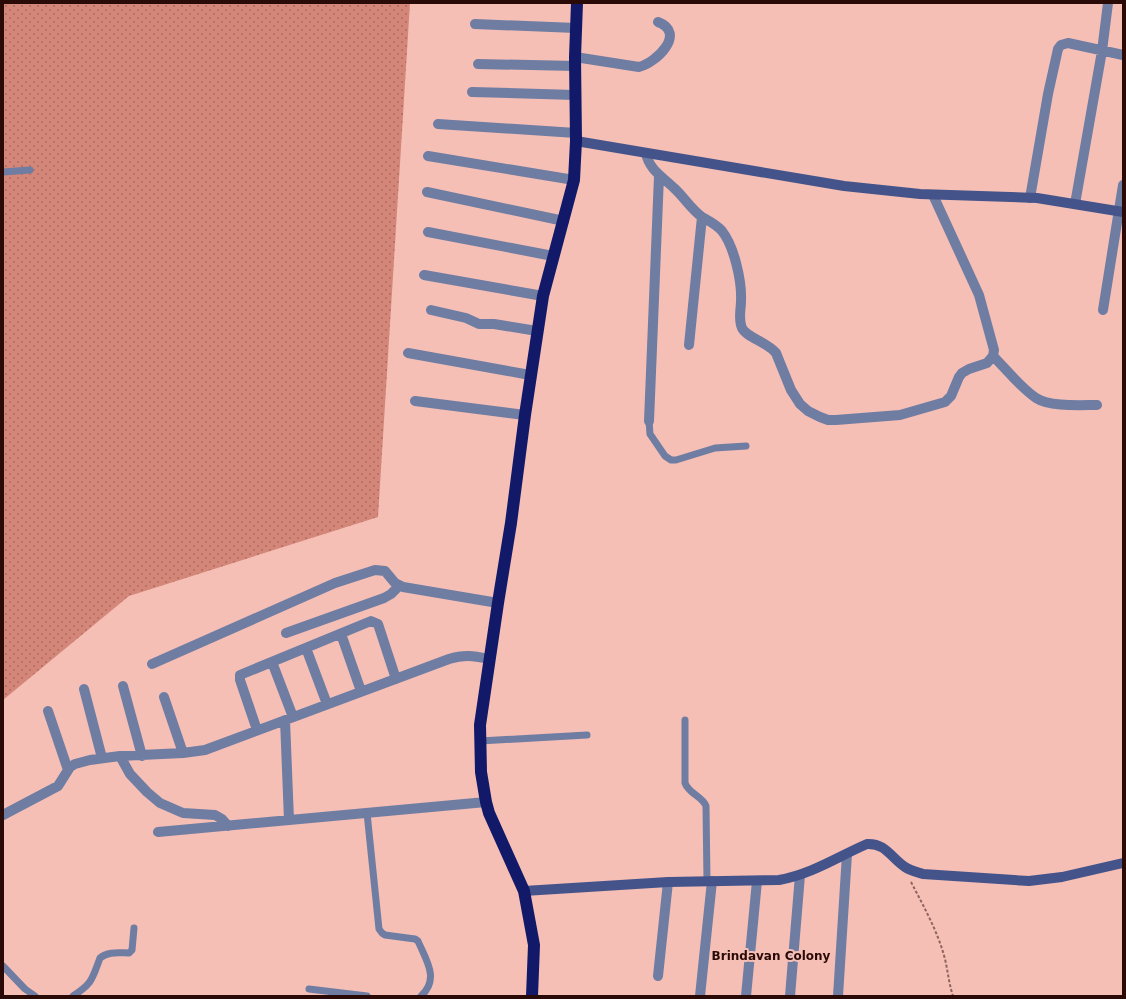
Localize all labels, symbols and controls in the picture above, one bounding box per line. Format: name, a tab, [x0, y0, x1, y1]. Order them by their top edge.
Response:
district label: Brindavan Colony	[712, 949, 831, 963]

